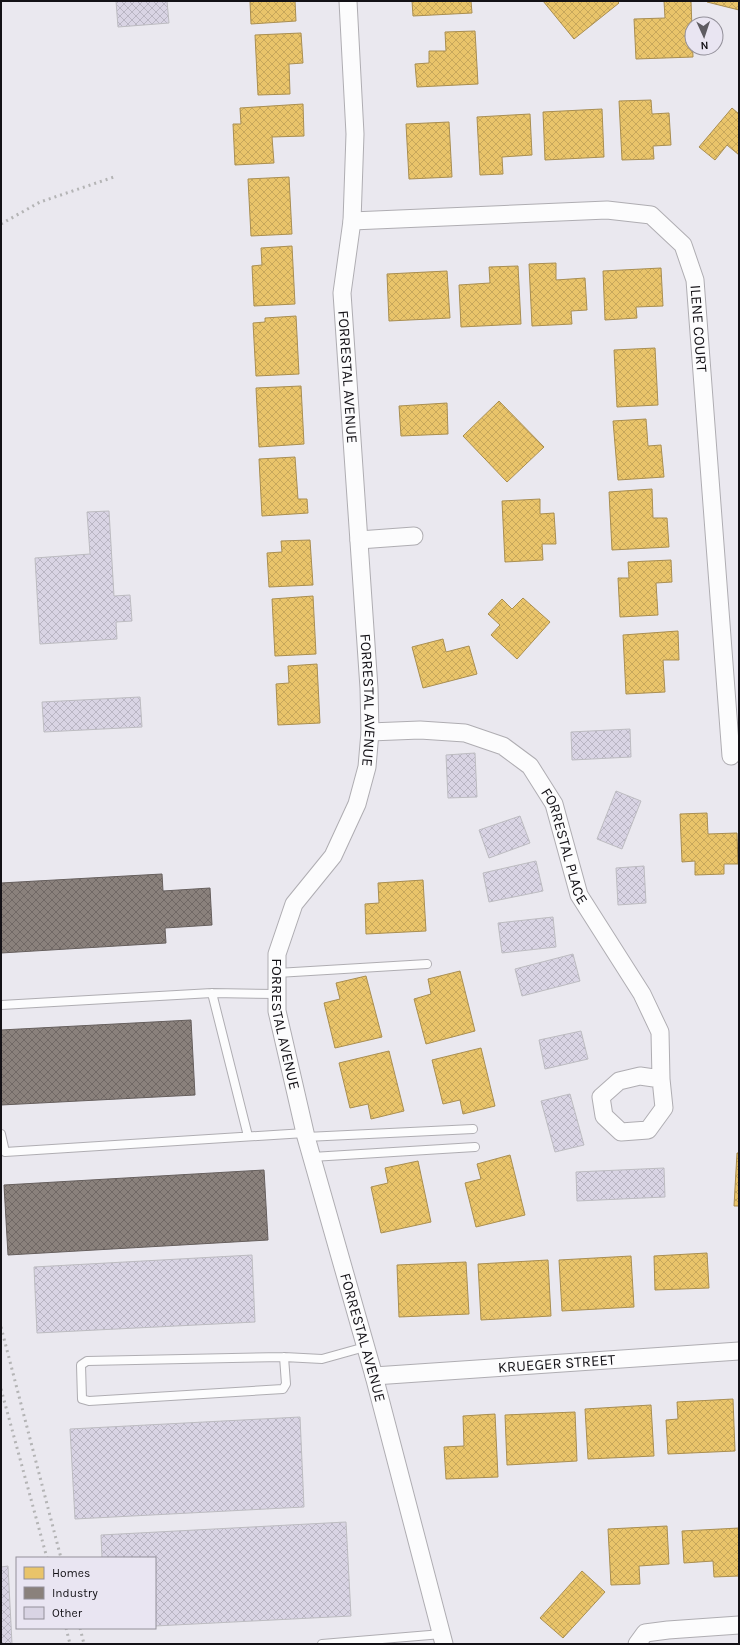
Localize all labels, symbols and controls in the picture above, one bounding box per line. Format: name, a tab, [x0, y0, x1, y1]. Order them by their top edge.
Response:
north arrow	[684, 16, 724, 56]
text: N	[700, 39, 709, 52]
street label: ILENE COURT	[686, 284, 711, 373]
street label: FORRESTAL AVENUE	[334, 310, 361, 444]
street label: FORRESTAL AVENUE	[356, 633, 379, 767]
street label: FORRESTAL PLACE	[537, 784, 592, 908]
street label: FORRESTAL AVENUE	[268, 958, 304, 1091]
street label: FORRESTAL AVENUE	[336, 1271, 389, 1404]
street label: KRUEGER STREET	[497, 1350, 616, 1376]
legend	[16, 1557, 156, 1629]
text: Homes	[52, 1566, 90, 1580]
text: Industry	[52, 1586, 98, 1600]
text: Other	[52, 1606, 83, 1620]

